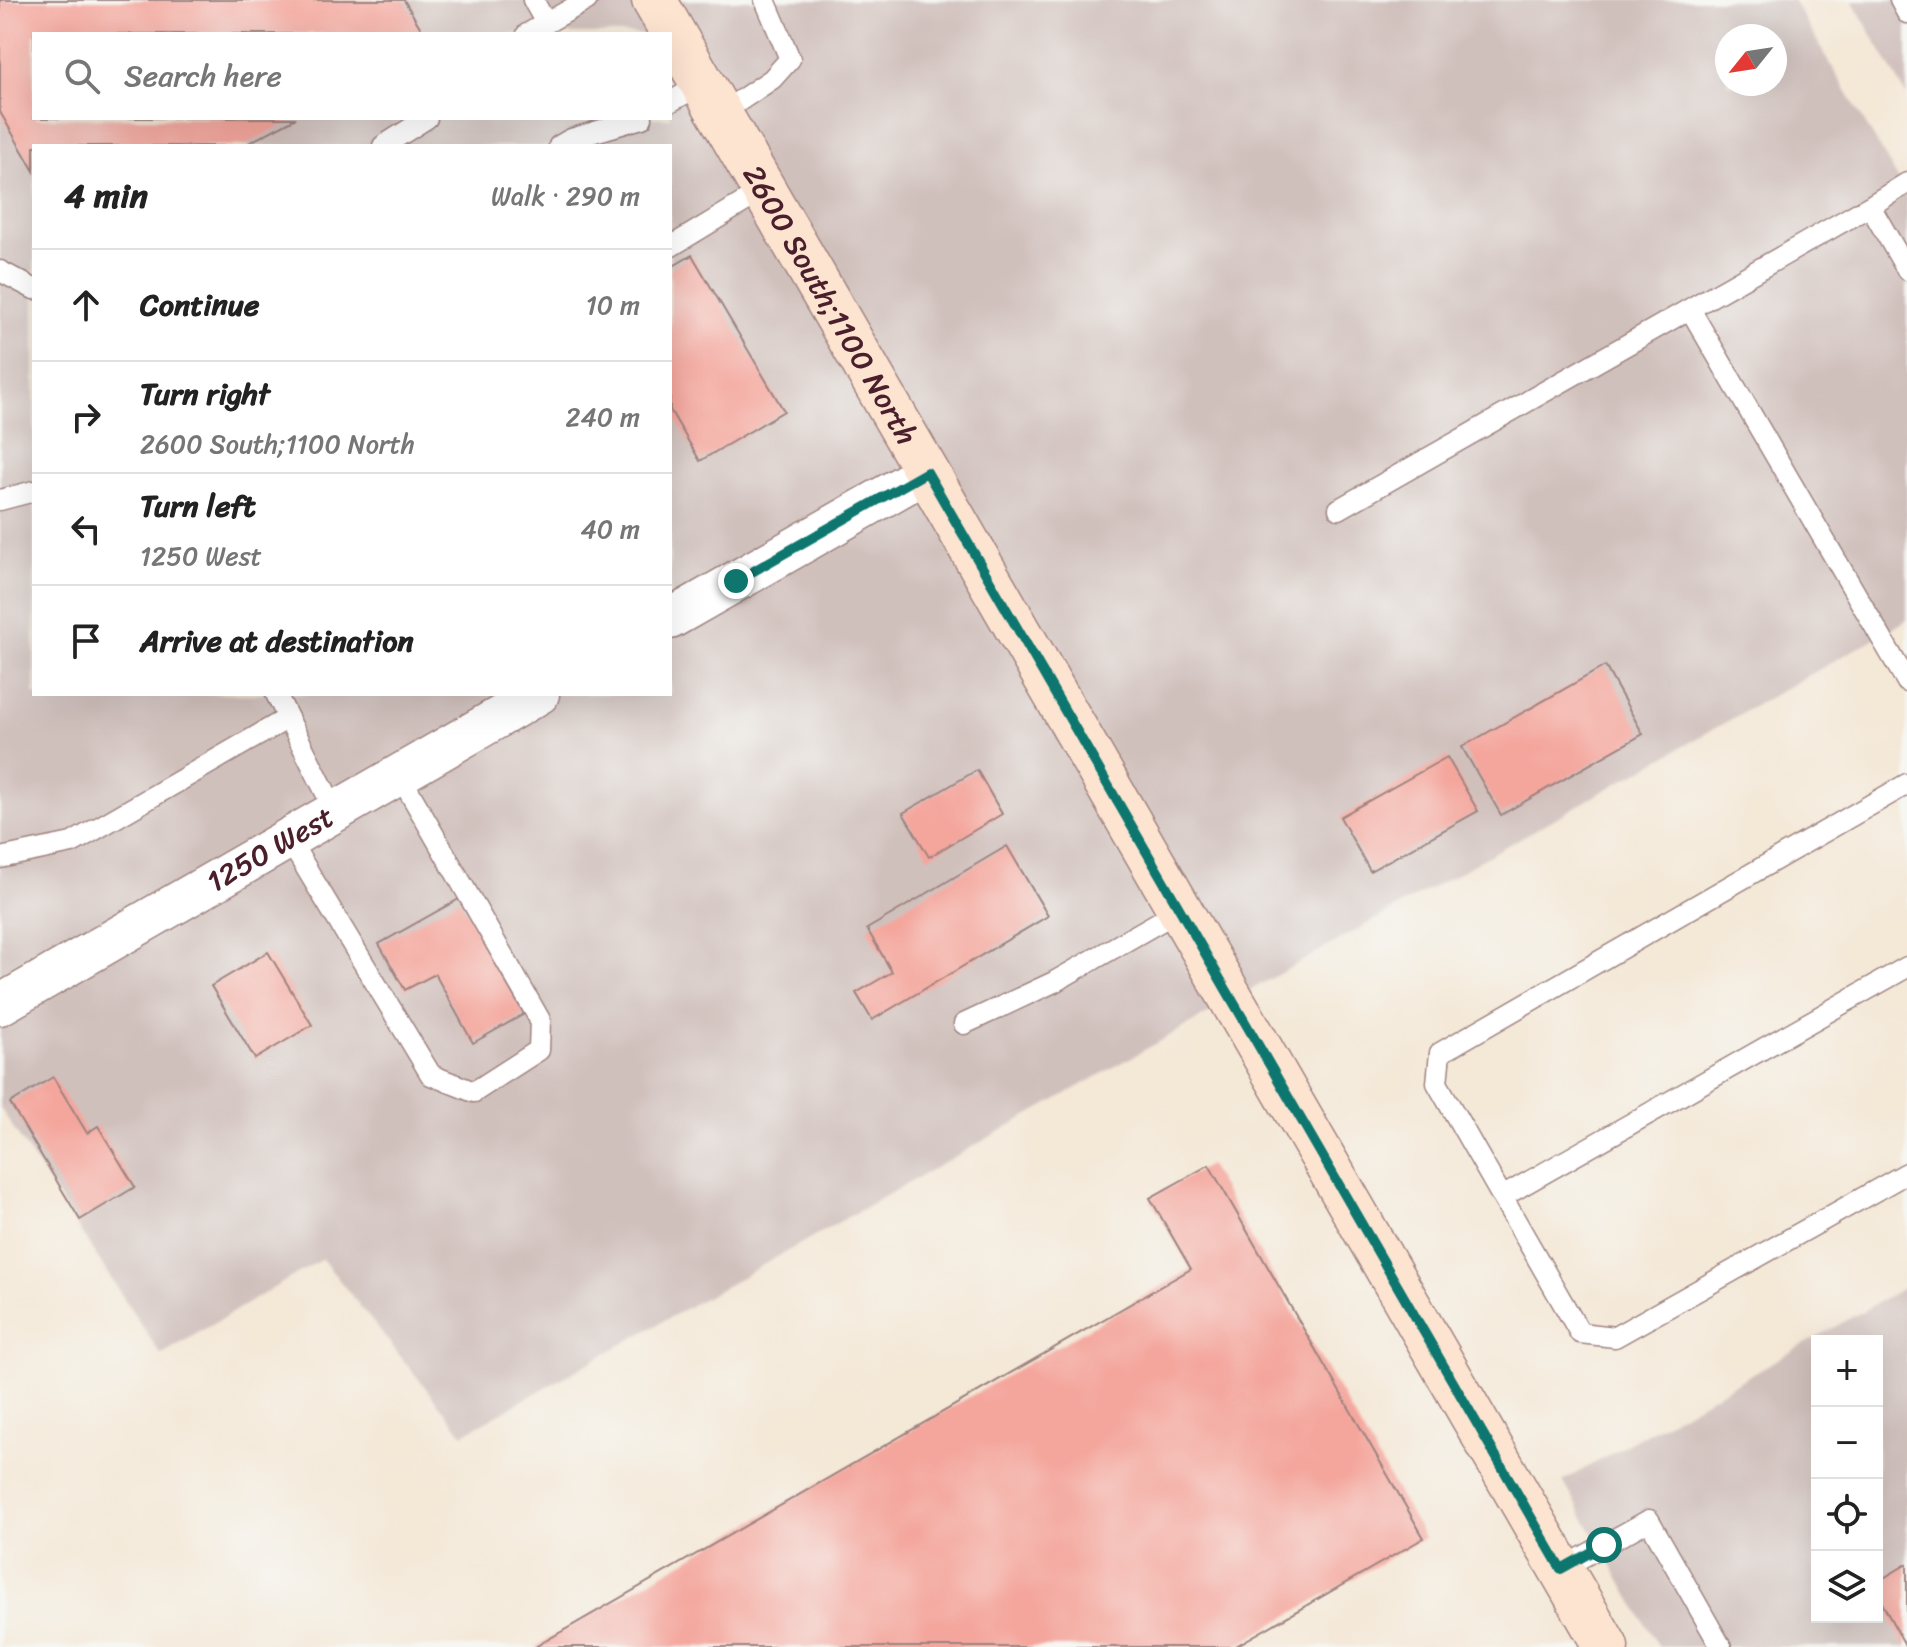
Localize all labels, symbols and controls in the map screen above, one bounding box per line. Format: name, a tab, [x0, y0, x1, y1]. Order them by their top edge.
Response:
north arrow	[1715, 24, 1787, 96]
search box	[32, 32, 672, 120]
text: Search here	[124, 49, 282, 103]
icon: search	[60, 54, 104, 98]
street label: 2600 South;1100 North	[727, 154, 933, 455]
text: 4 min	[64, 166, 148, 226]
text: Walk · 290 m	[491, 173, 640, 219]
text: Continue	[140, 278, 259, 332]
text: 10 m	[586, 282, 640, 328]
icon: ahead	[64, 283, 108, 327]
text: Turn right	[140, 367, 270, 421]
text: 240 m	[566, 394, 640, 440]
icon: right	[64, 395, 108, 439]
text: 2600 South;1100 North	[140, 421, 415, 467]
text: Turn left	[140, 479, 256, 533]
text: 40 m	[581, 506, 640, 552]
icon: left	[64, 507, 108, 551]
text: 1250 West	[140, 533, 262, 579]
route end	[718, 563, 754, 599]
text: Arrive at destination	[140, 614, 414, 668]
icon: arrive	[64, 619, 108, 663]
street label: 1250 West	[196, 790, 345, 908]
map controls	[1811, 1335, 1883, 1623]
button: +	[1811, 1335, 1883, 1407]
button: −	[1811, 1407, 1883, 1479]
button: locate	[1811, 1479, 1883, 1551]
route start	[1586, 1527, 1622, 1563]
button: layers	[1811, 1551, 1883, 1623]

